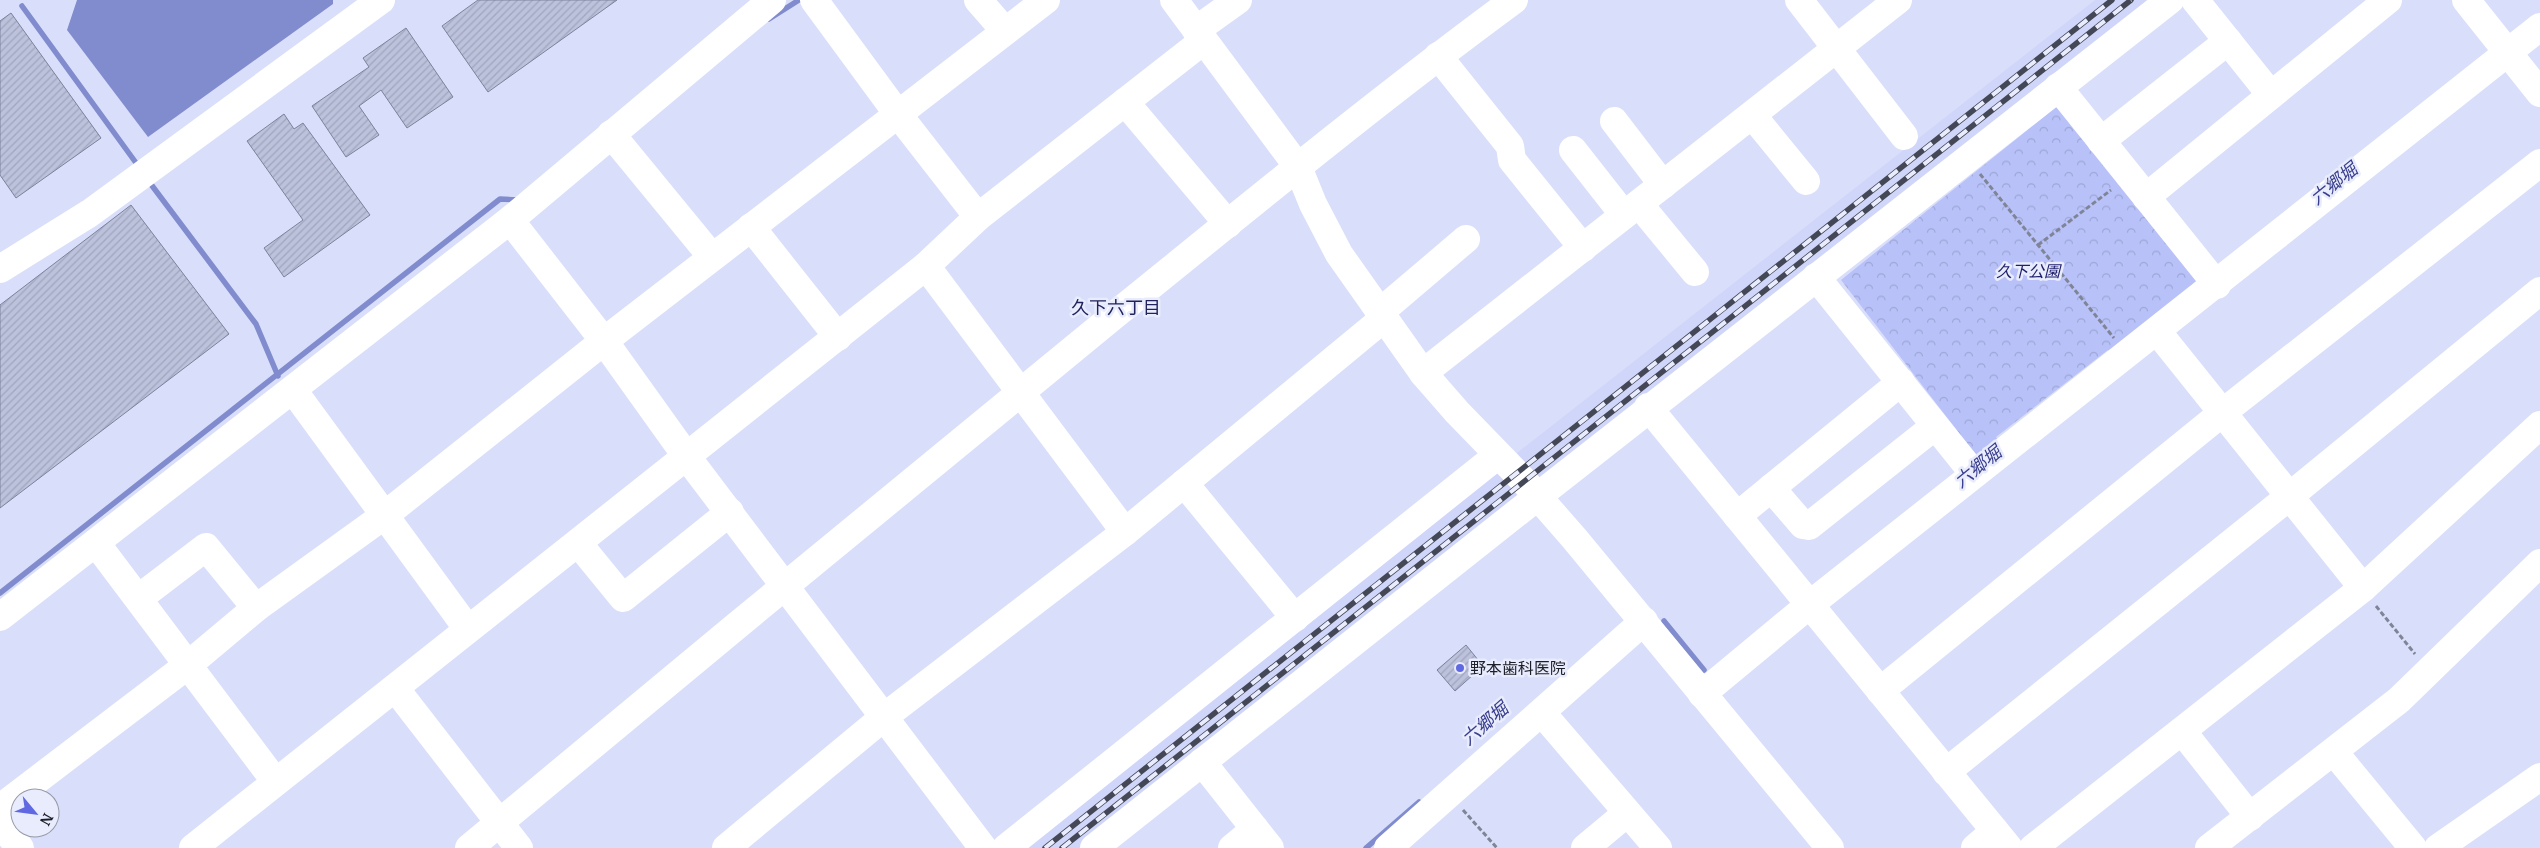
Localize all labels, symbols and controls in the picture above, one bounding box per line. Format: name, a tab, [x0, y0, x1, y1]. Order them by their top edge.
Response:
water label: 六郷堀	[2305, 156, 2364, 210]
park label: 久下公園	[1996, 261, 2062, 281]
district label: 久下六丁目	[1071, 296, 1161, 319]
water label: 六郷堀	[1949, 439, 2008, 493]
place label: 野本歯科医院	[1470, 658, 1566, 678]
marker: 野本歯科医院	[1454, 662, 1466, 674]
water label: 六郷堀	[1457, 695, 1515, 750]
north arrow	[10, 788, 60, 838]
text: N	[36, 810, 57, 829]

